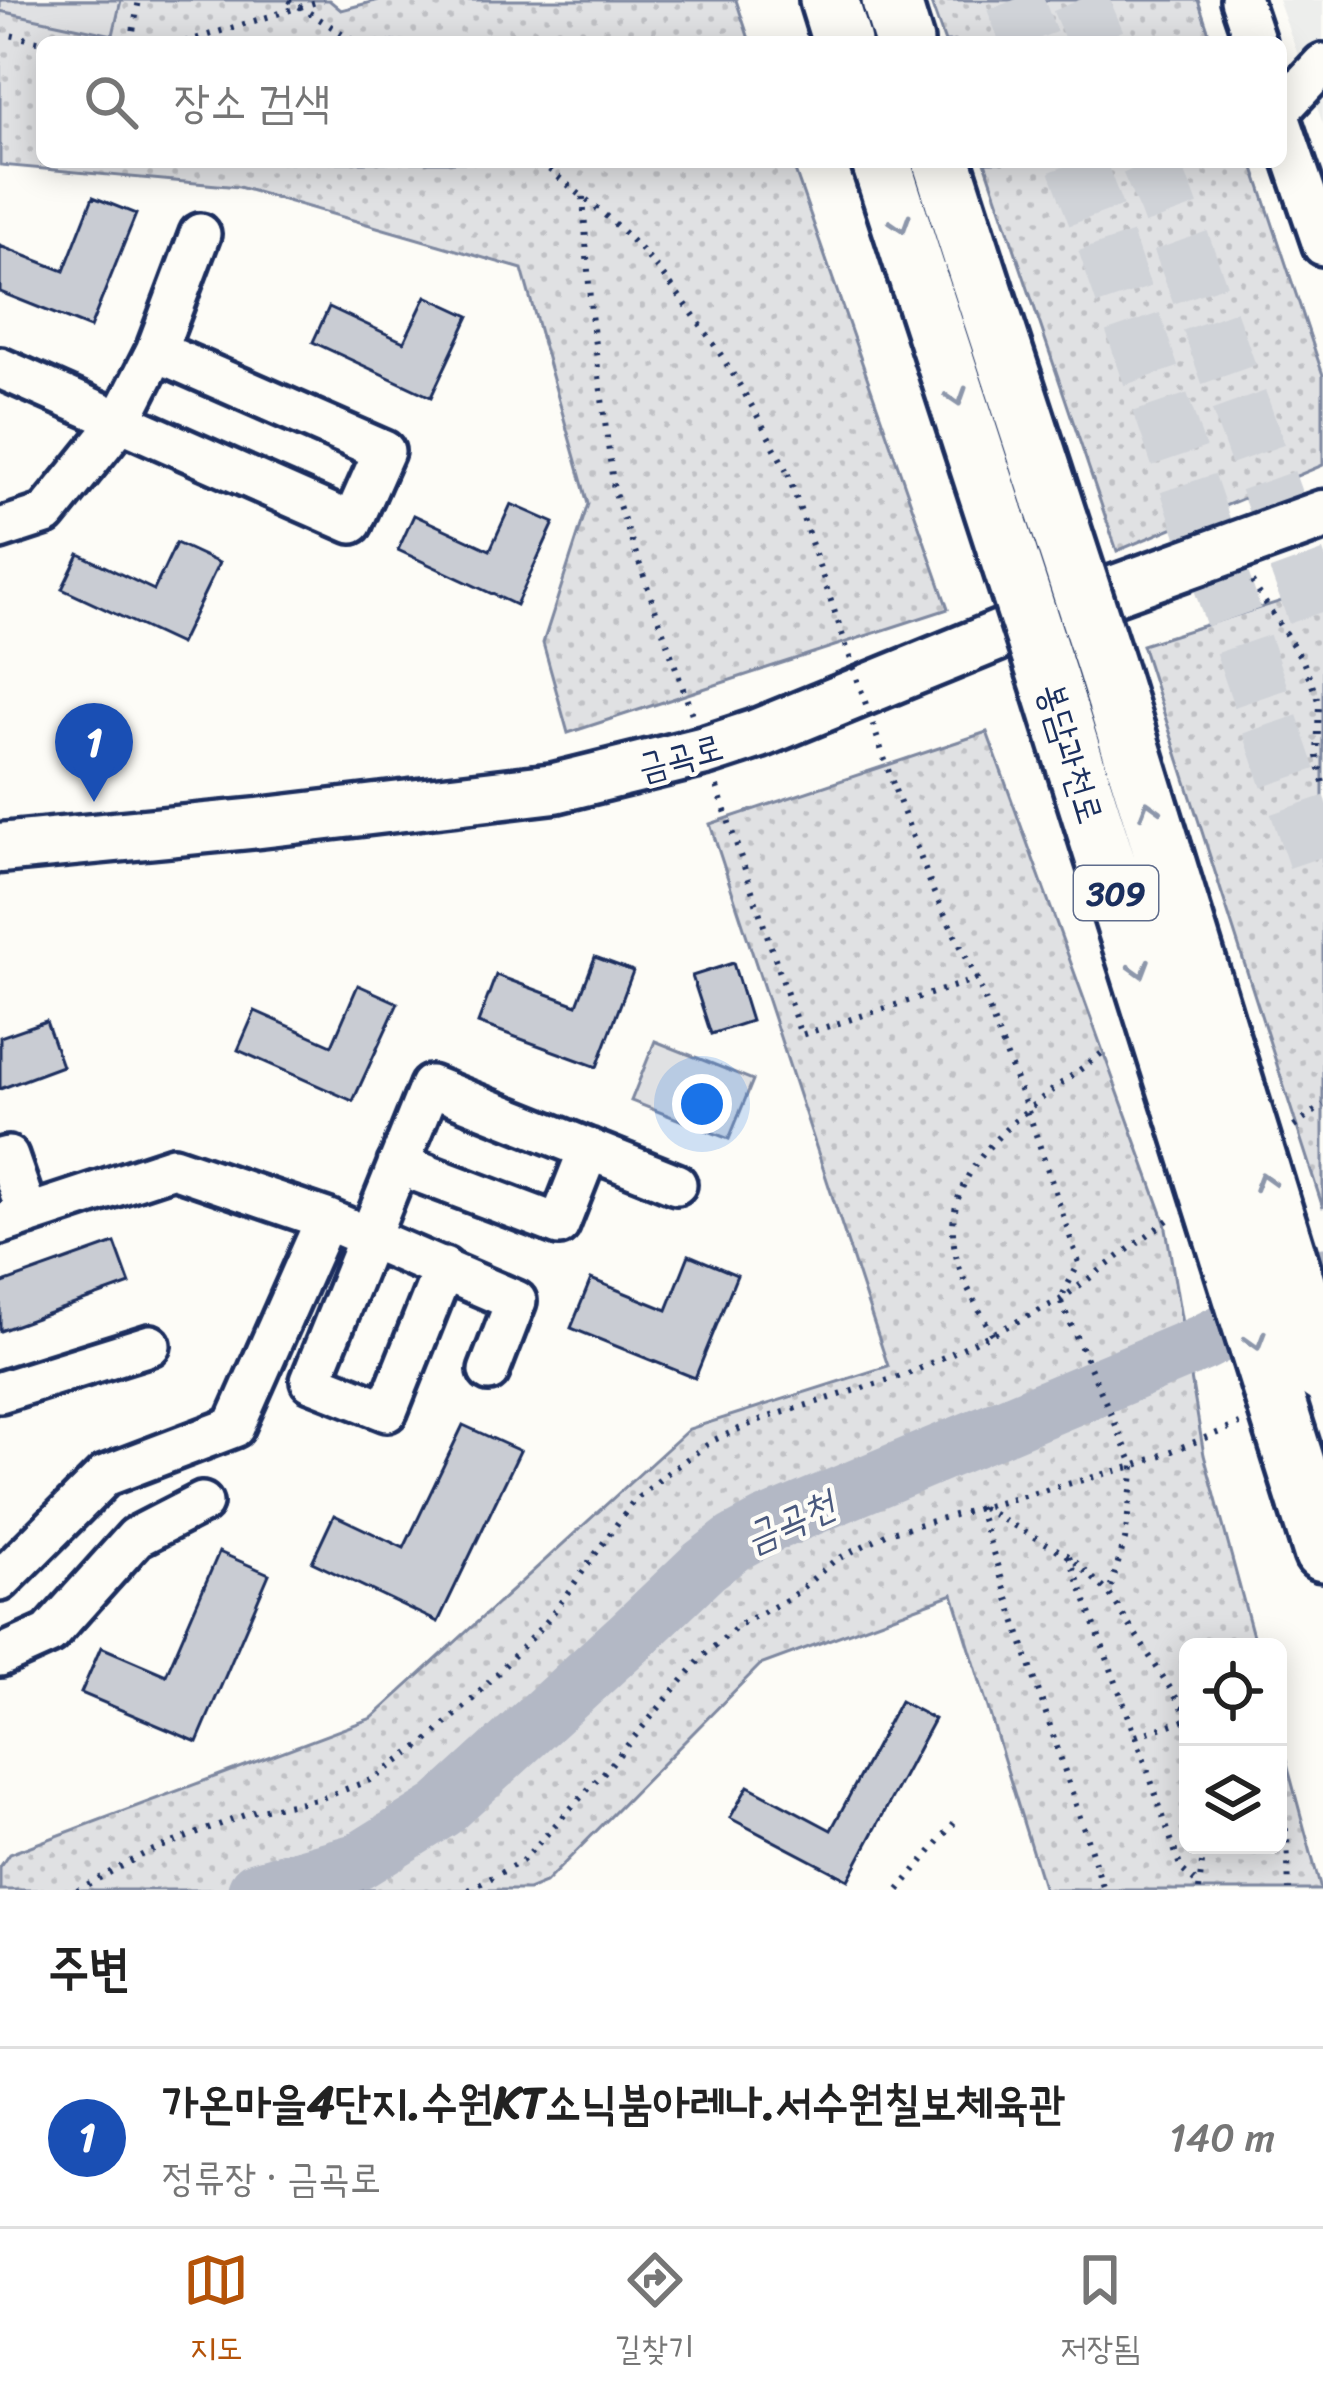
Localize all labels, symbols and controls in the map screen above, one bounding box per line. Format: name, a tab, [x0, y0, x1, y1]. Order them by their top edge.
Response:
search box	[36, 36, 1287, 168]
text: 장소 검색	[174, 62, 331, 142]
icon: search	[78, 69, 144, 135]
one-way arrow	[887, 213, 912, 234]
one-way arrow	[943, 386, 968, 407]
street label: 봉담과천로	[1019, 675, 1123, 832]
pin: 1	[55, 703, 133, 802]
street label: 금곡로	[630, 715, 731, 799]
one-way arrow	[1138, 799, 1163, 820]
road number: 309	[1074, 866, 1158, 920]
one-way arrow	[1125, 958, 1150, 979]
your location	[672, 1074, 732, 1134]
one-way arrow	[1253, 1171, 1278, 1192]
one-way arrow	[1242, 1330, 1267, 1351]
water label: 금곡천	[732, 1468, 850, 1571]
map controls	[1179, 1638, 1287, 1854]
button: locate	[1179, 1638, 1287, 1746]
button: layers	[1179, 1746, 1287, 1854]
text: 주변	[48, 1923, 130, 2013]
text: 가온마을4단지.수원KT소닉붐아레나.서수원칠보체육관	[162, 2063, 1065, 2143]
text: 1	[79, 2103, 95, 2172]
text: 140 m	[1169, 2103, 1275, 2172]
text: 정류장 · 금곡로	[162, 2143, 381, 2212]
tab: 지도	[183, 2247, 249, 2377]
tab: 길찾기	[615, 2247, 694, 2377]
tab: 저장됨	[1060, 2247, 1140, 2377]

